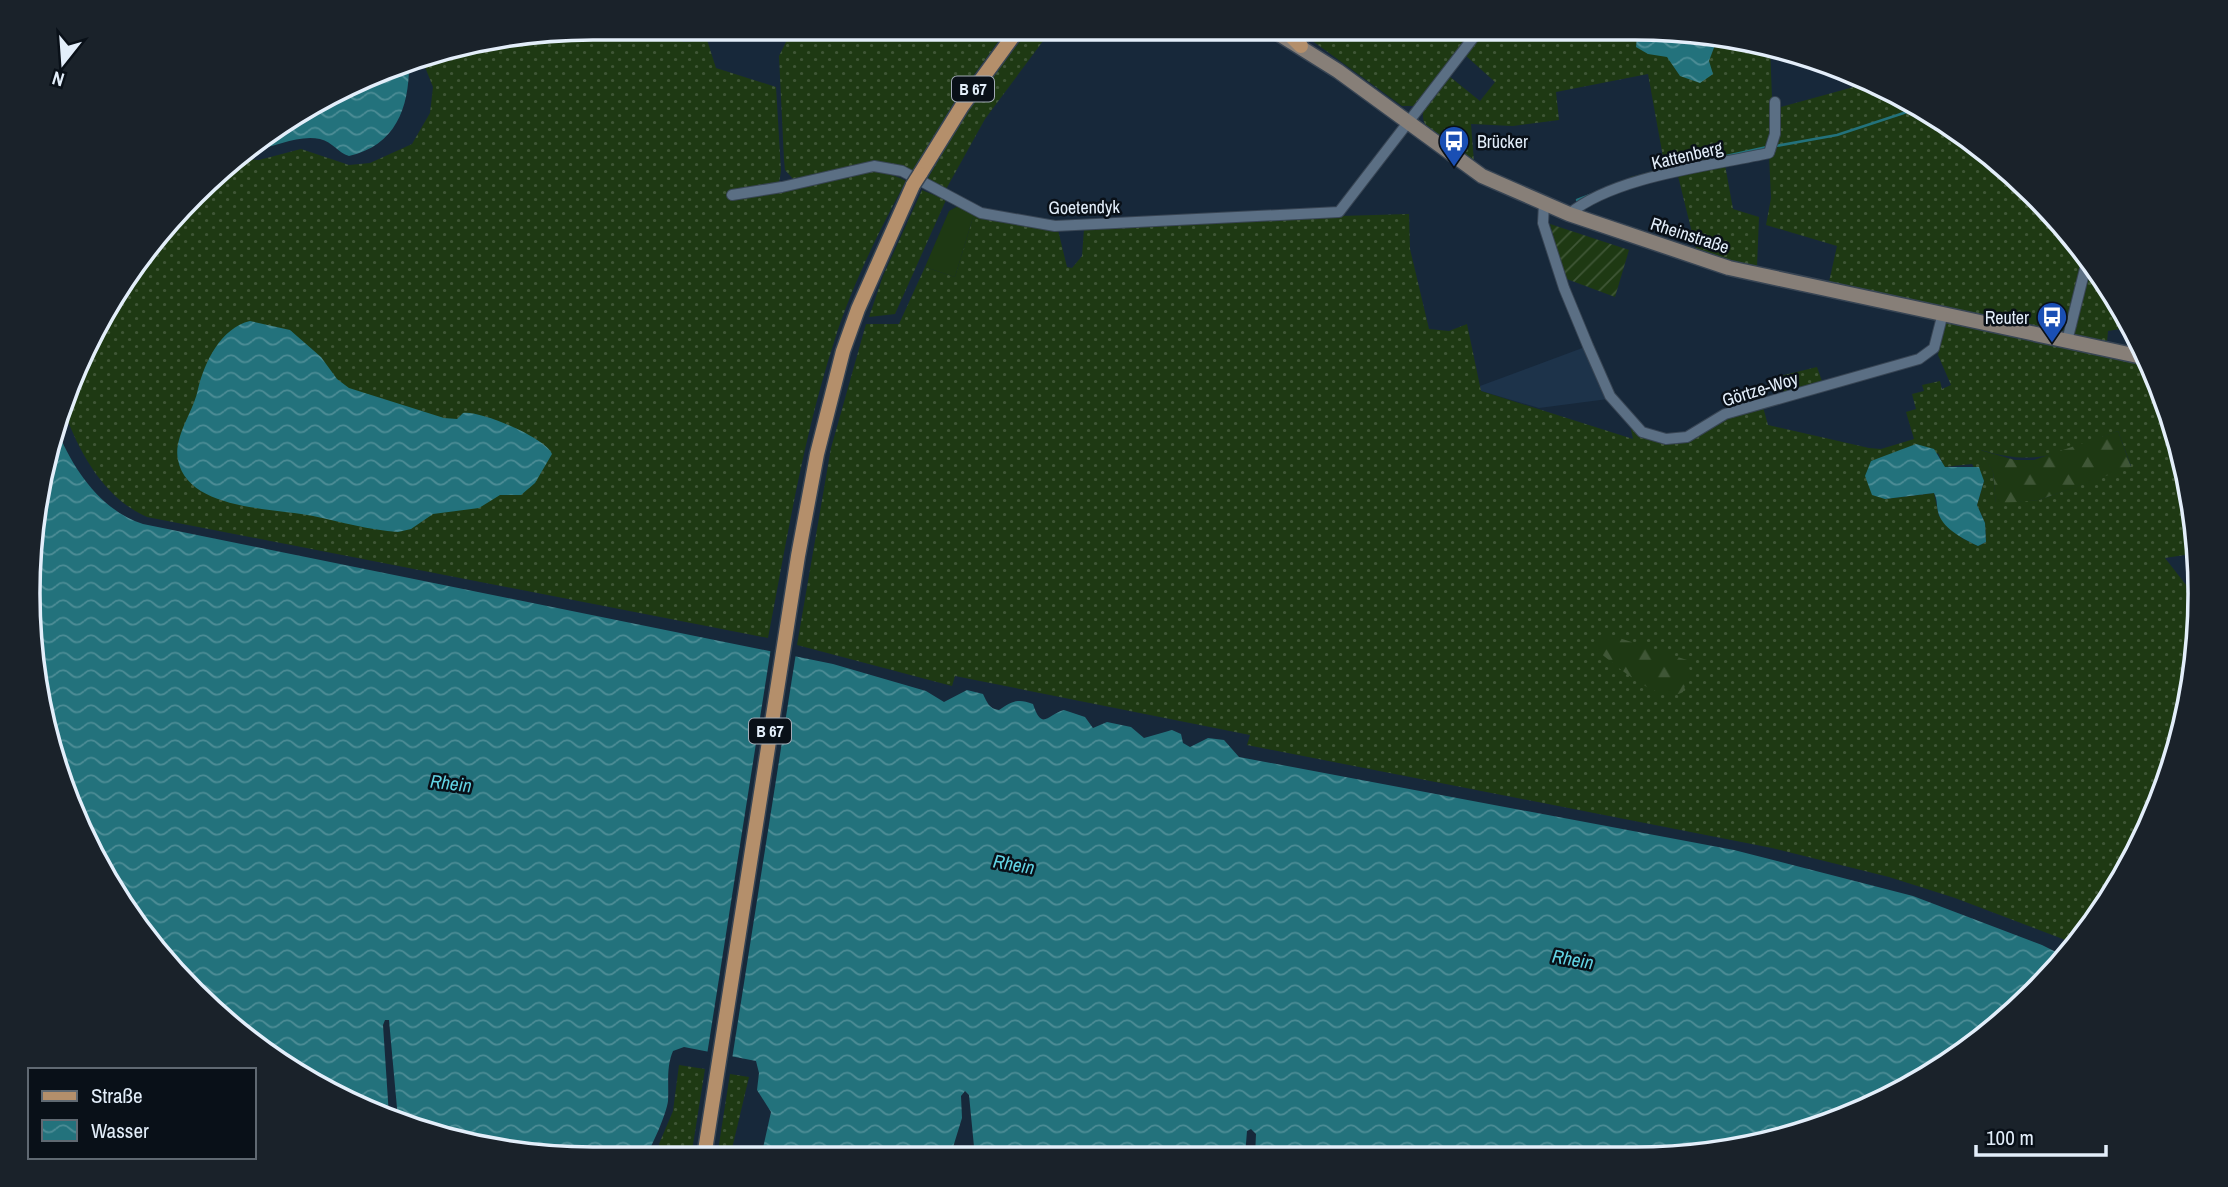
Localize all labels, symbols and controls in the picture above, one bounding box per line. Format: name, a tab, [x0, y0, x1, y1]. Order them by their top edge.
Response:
north arrow	[28, 28, 98, 98]
text: N	[49, 65, 67, 93]
road number: B 67	[952, 76, 994, 102]
bus stop icon: Brücker	[1437, 124, 1471, 168]
place label: Brücker	[1477, 129, 1528, 154]
street label: Kattenberg	[1649, 135, 1726, 175]
street label: Goetendyk	[1048, 194, 1121, 220]
street label: Rheinstraße	[1648, 211, 1732, 259]
bus stop icon: Reuter	[2035, 300, 2069, 344]
place label: Reuter	[1985, 305, 2029, 330]
street label: Görtze-Woy	[1719, 365, 1802, 412]
road number: B 67	[749, 718, 791, 744]
water label: Rhein	[429, 768, 473, 798]
water label: Rhein	[991, 848, 1037, 880]
water label: Rhein	[1550, 943, 1596, 975]
legend	[28, 1068, 256, 1159]
text: Straße	[91, 1081, 143, 1110]
scale bar	[1976, 1114, 2106, 1158]
text: Wasser	[91, 1116, 149, 1145]
text: 100 m	[1986, 1123, 2034, 1152]

